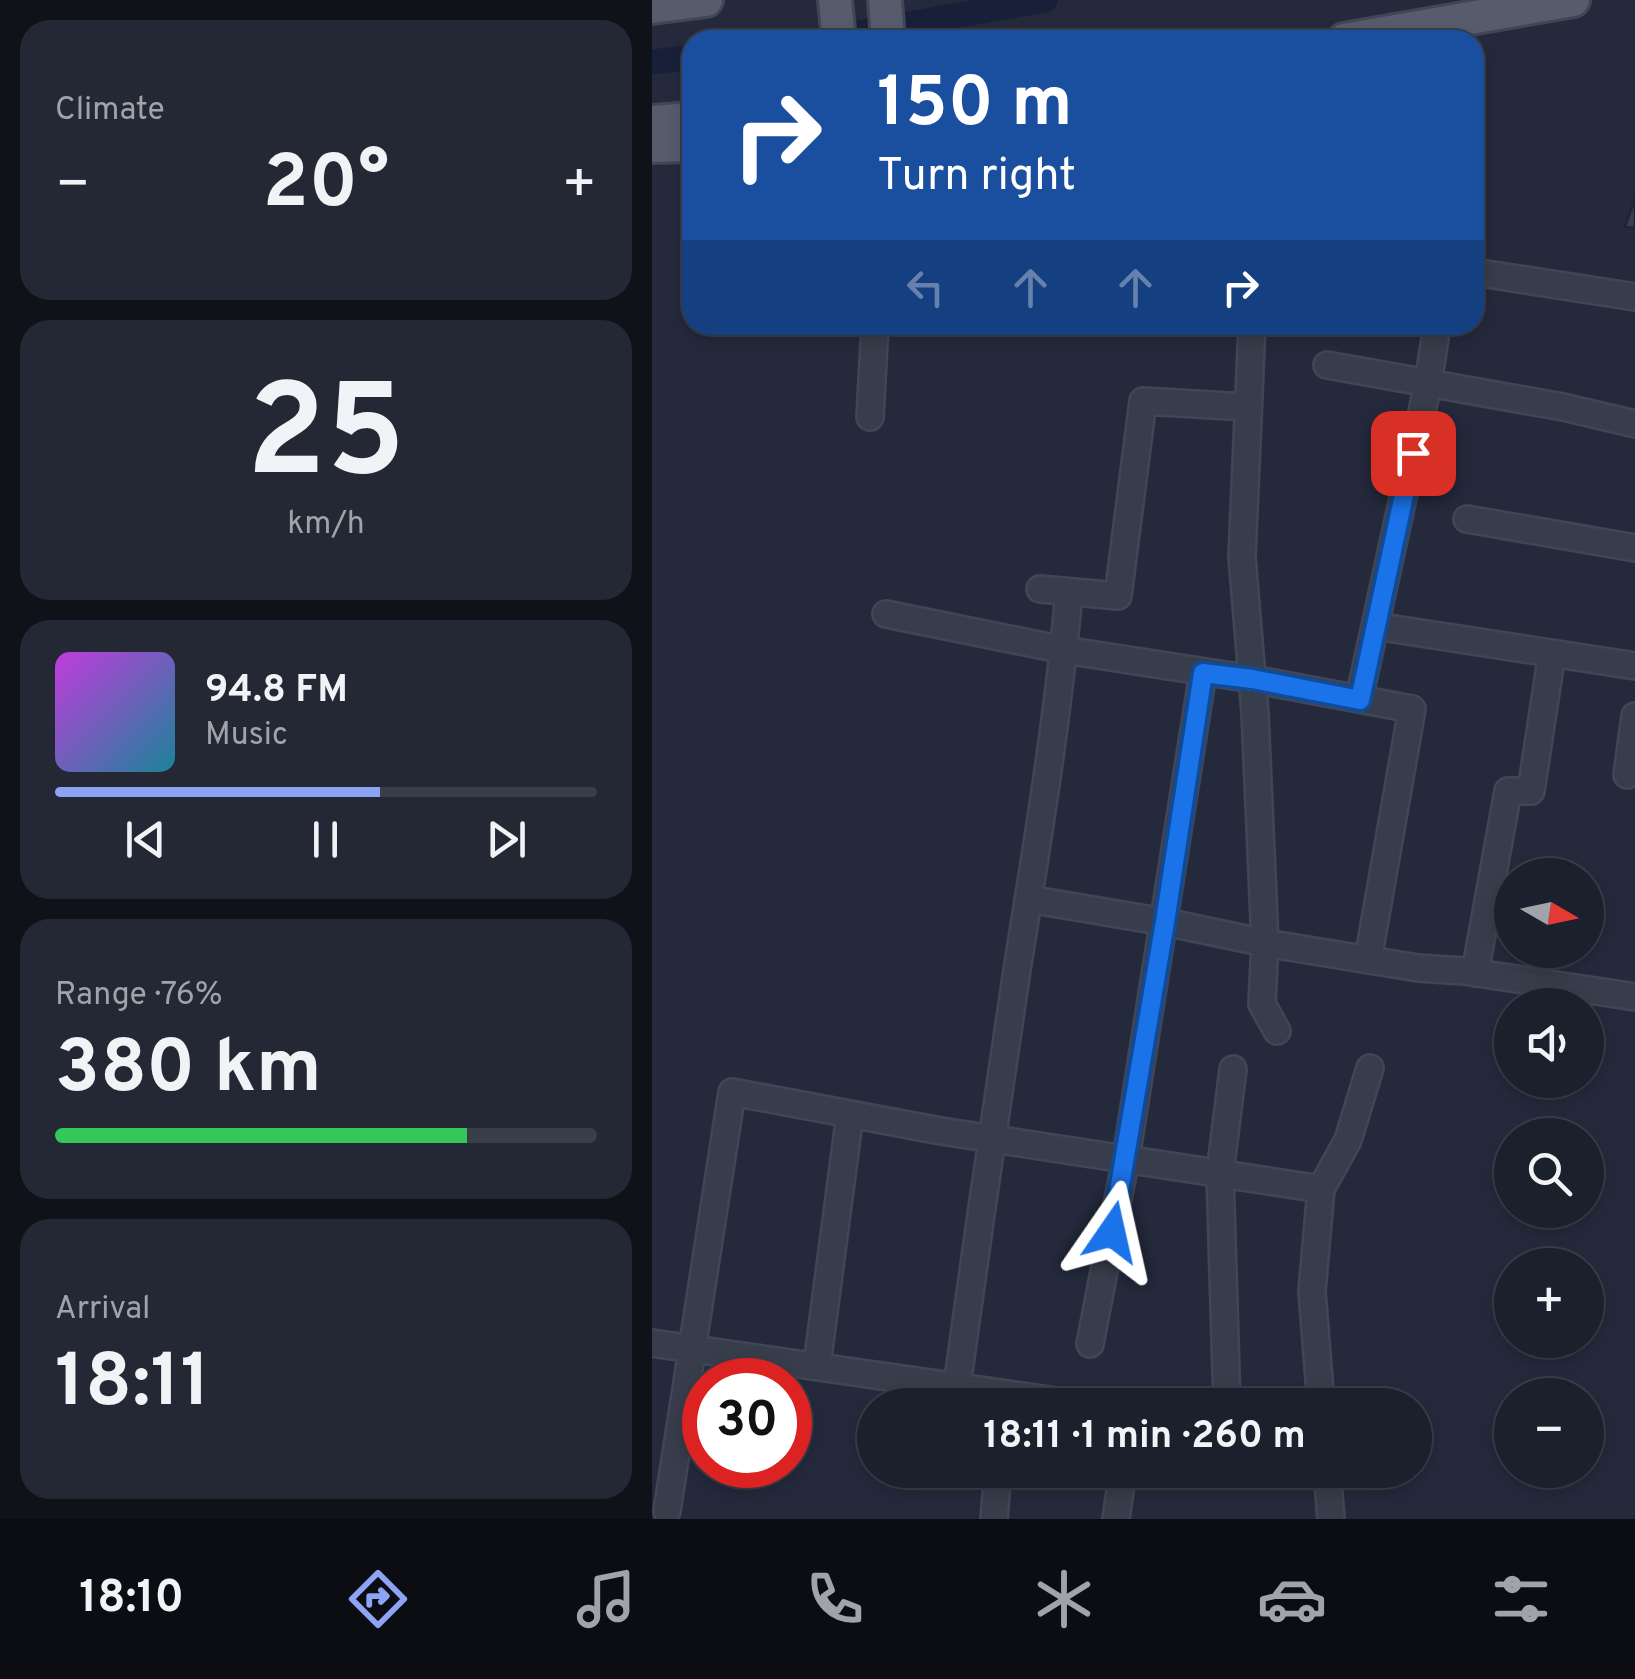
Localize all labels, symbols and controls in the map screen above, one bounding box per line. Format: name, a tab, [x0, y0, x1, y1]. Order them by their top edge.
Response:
text: 150 m	[877, 62, 1072, 151]
icon: right	[712, 70, 842, 200]
text: Climate	[55, 91, 165, 131]
text: 20°	[263, 139, 389, 234]
text: Turn right	[877, 149, 1076, 206]
text: −	[55, 152, 90, 222]
text: +	[562, 152, 597, 222]
icon: left	[898, 260, 953, 315]
icon: ahead	[1003, 260, 1058, 315]
icon: ahead	[1108, 260, 1163, 315]
icon: right	[1213, 260, 1268, 315]
text: 25	[247, 357, 405, 522]
pin	[1371, 411, 1456, 496]
icon: arrive	[1386, 426, 1441, 481]
text: km/h	[287, 505, 365, 545]
text: 94.8 FM	[205, 667, 348, 716]
text: Music	[205, 716, 288, 756]
icon: previous	[118, 812, 173, 867]
icon: pause	[298, 812, 353, 867]
icon: next	[479, 812, 534, 867]
north arrow	[1494, 858, 1604, 968]
map controls	[1494, 858, 1604, 1488]
text: Range · 76%	[55, 976, 223, 1016]
button: sound	[1494, 988, 1604, 1098]
text: 380 km	[55, 1024, 322, 1119]
button: search	[1494, 1118, 1604, 1228]
position arrow	[1060, 1180, 1164, 1284]
button: +	[1494, 1248, 1604, 1358]
text: Arrival	[55, 1290, 150, 1330]
text: 18:11	[55, 1338, 210, 1433]
speed limit sign: 30	[682, 1358, 812, 1488]
button: −	[1494, 1378, 1604, 1488]
text: 18:11 · 1 min · 260 m	[983, 1413, 1306, 1462]
icon: directions	[343, 1564, 413, 1634]
icon: music	[571, 1564, 641, 1634]
icon: phone	[800, 1564, 870, 1634]
icon: climate	[1029, 1564, 1099, 1634]
icon: car	[1257, 1564, 1327, 1634]
icon: filters	[1486, 1564, 1556, 1634]
text: 18:10	[79, 1571, 184, 1628]

